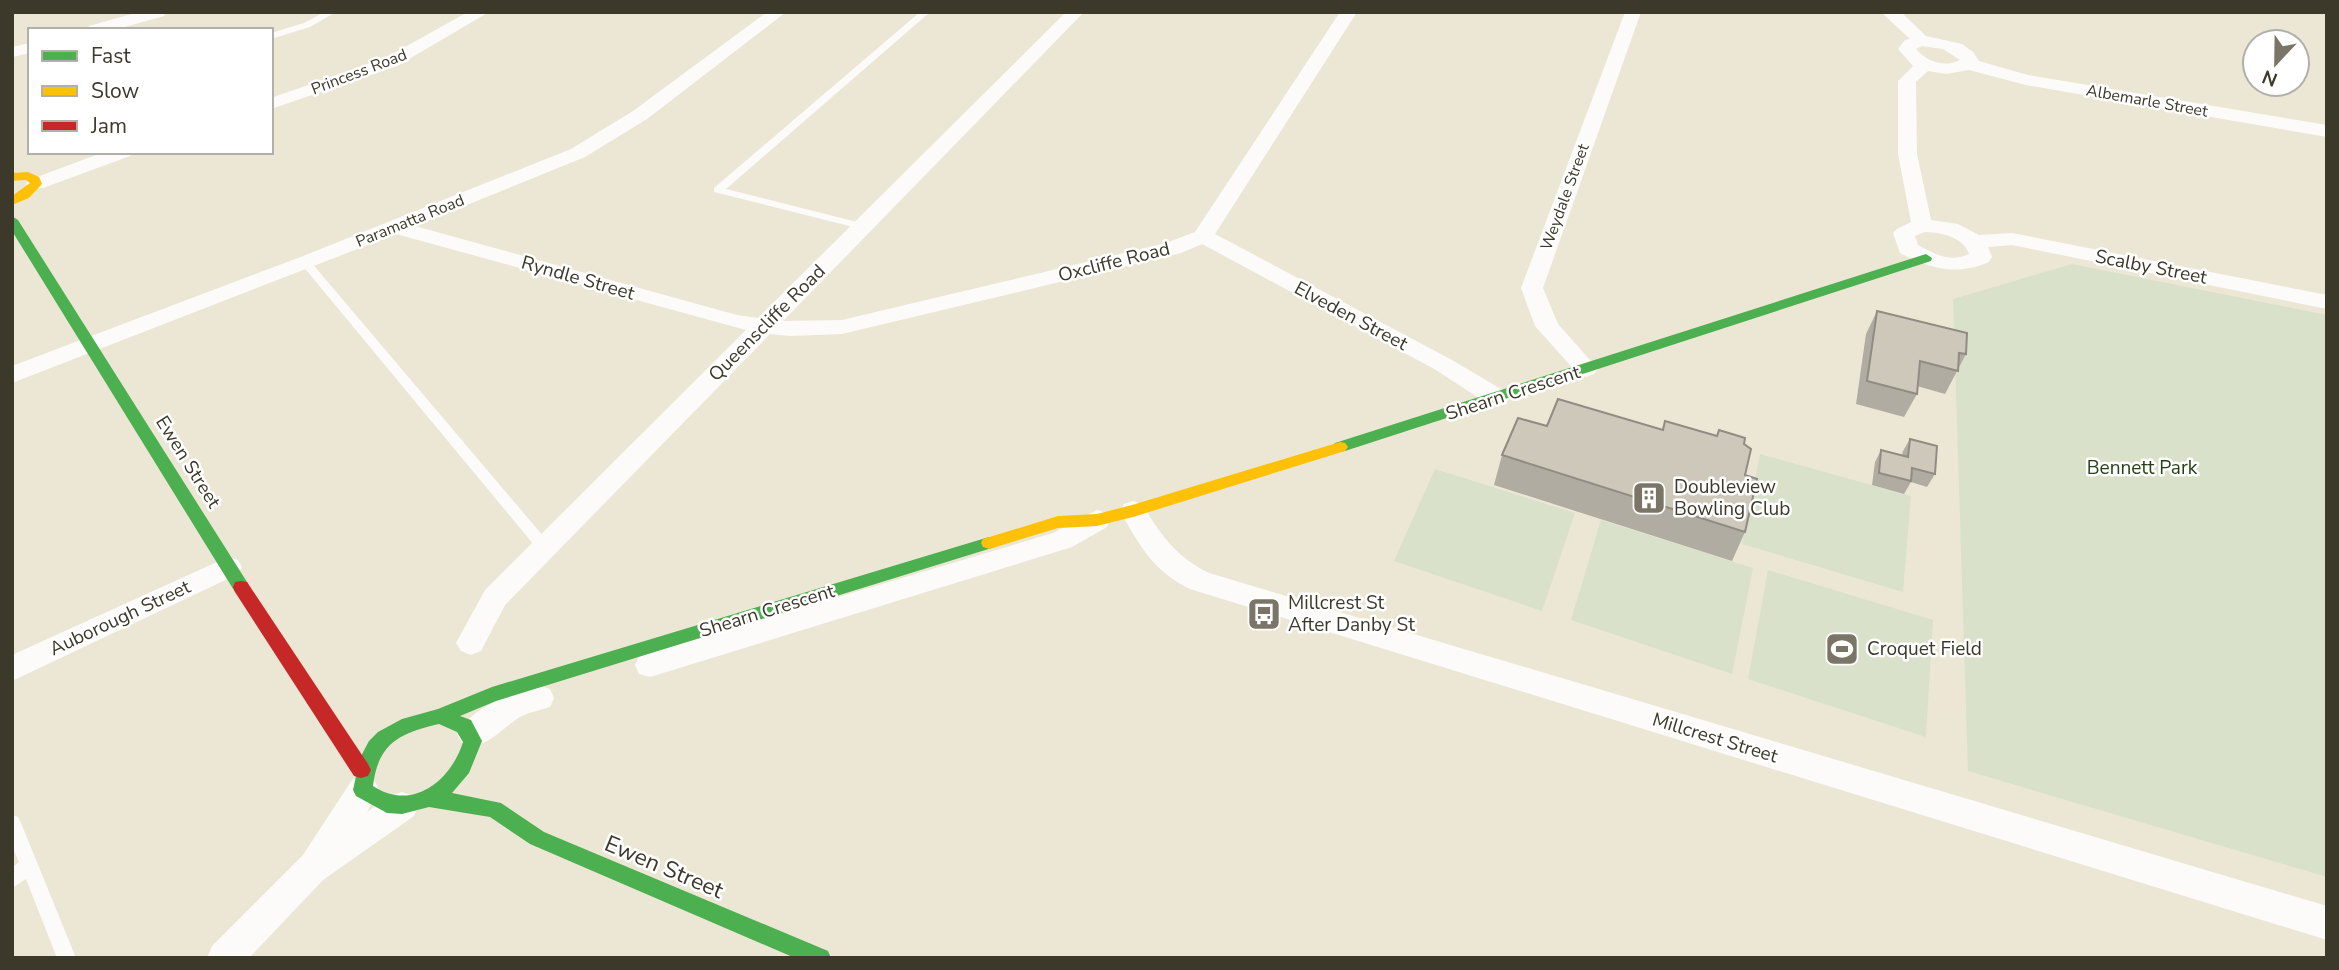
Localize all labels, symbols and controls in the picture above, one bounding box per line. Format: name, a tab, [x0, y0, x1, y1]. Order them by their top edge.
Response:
legend	[28, 28, 273, 154]
north arrow	[2241, 28, 2311, 98]
text: Fast	[91, 42, 131, 70]
street label: Princess Road	[308, 44, 410, 100]
text: N	[2259, 63, 2281, 93]
text: Slow	[91, 77, 140, 105]
street label: Albemarle Street	[2084, 79, 2210, 123]
text: Jam	[90, 112, 127, 140]
street label: Weydale Street	[1536, 140, 1595, 253]
street label: Paramatta Road	[352, 189, 468, 253]
street label: Oxcliffe Road	[1055, 236, 1173, 288]
street label: Scalby Street	[2093, 243, 2210, 291]
street label: Ryndle Street	[518, 249, 638, 307]
street label: Queenscliffe Road	[703, 259, 831, 387]
street label: Elveden Street	[1290, 275, 1413, 357]
street label: Shearn Crescent	[1442, 359, 1584, 427]
street label: Ewen Street	[149, 411, 227, 513]
park label: Bennett Park	[2087, 455, 2198, 481]
place label: Doubleview Bowling Club	[1674, 474, 1790, 522]
building icon: Doubleview Bowling Club	[1630, 479, 1668, 517]
street label: Auborough Street	[45, 574, 195, 662]
street label: Shearn Crescent	[696, 578, 838, 644]
place label: Millcrest St After Danby St	[1288, 590, 1415, 638]
bus stop icon: Millcrest St After Danby St	[1245, 595, 1283, 633]
sports icon: Croquet Field	[1823, 630, 1861, 668]
place label: Croquet Field	[1867, 636, 1982, 662]
street label: Millcrest Street	[1649, 707, 1781, 770]
street label: Ewen Street	[600, 828, 729, 906]

